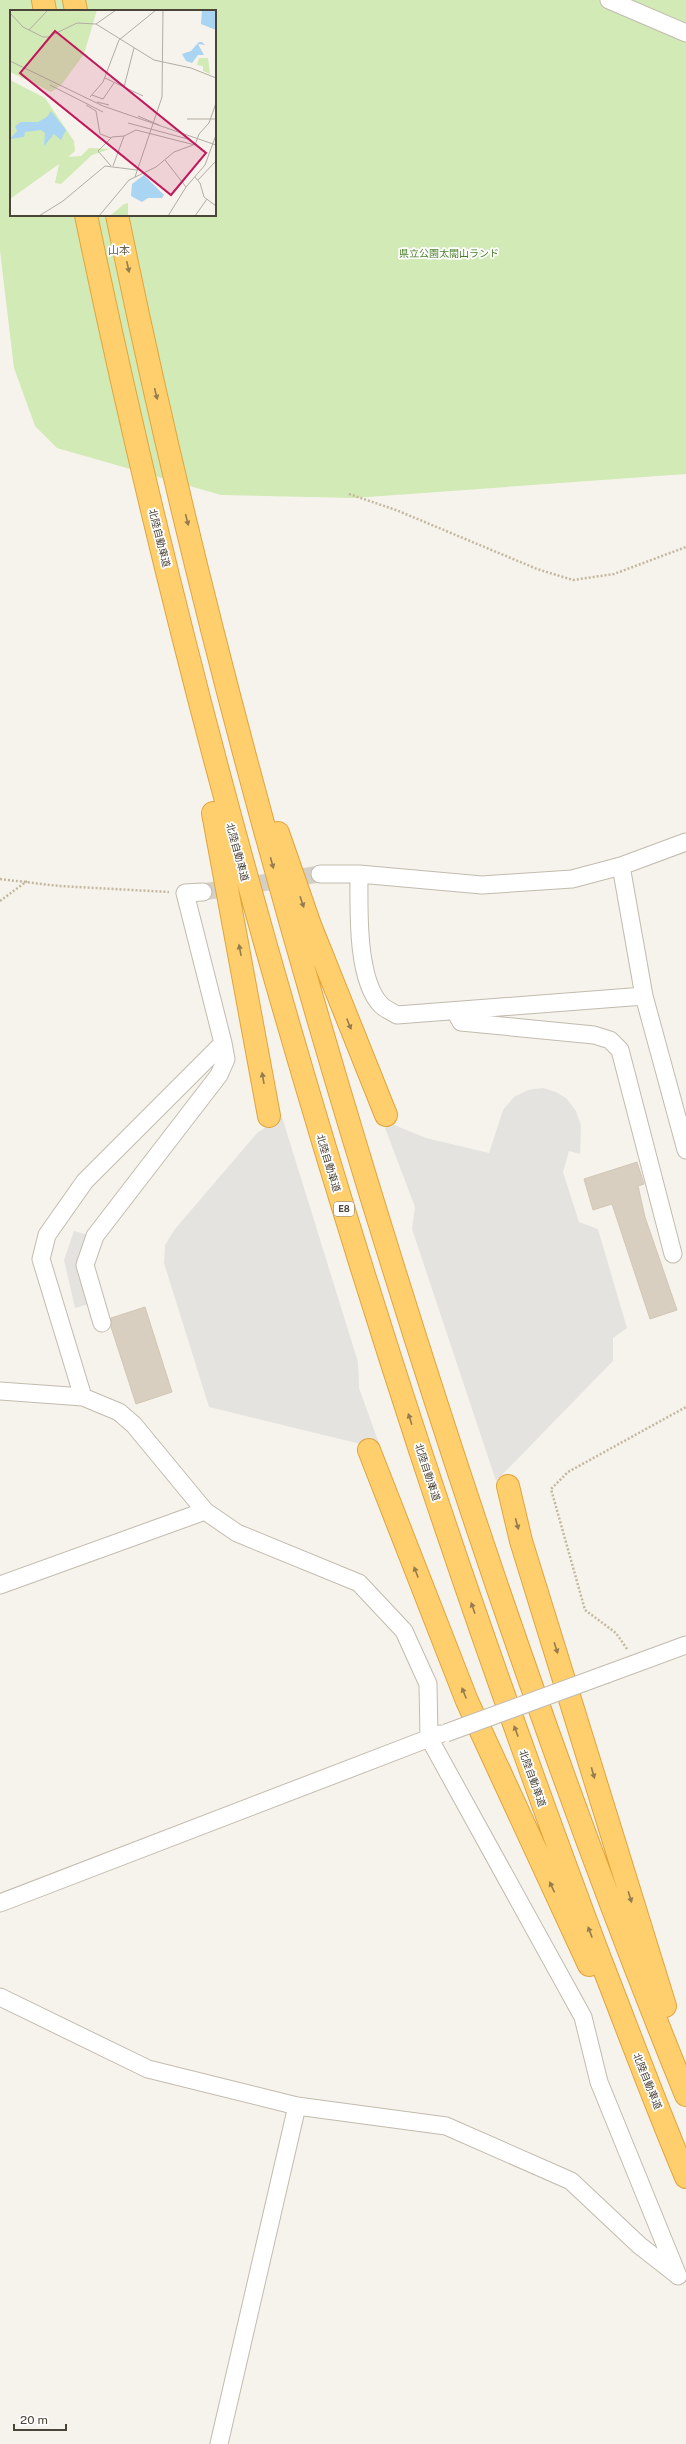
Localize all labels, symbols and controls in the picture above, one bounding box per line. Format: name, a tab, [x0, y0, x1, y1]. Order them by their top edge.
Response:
inset map	[10, 10, 216, 216]
district label: 山本	[108, 244, 130, 256]
park label: 県立公園太閤山ランド	[399, 247, 499, 259]
one-way arrow	[125, 261, 131, 273]
one-way arrow	[153, 388, 159, 400]
street label: 北陸自動車道	[147, 507, 173, 569]
one-way arrow	[184, 514, 190, 526]
street label: 北陸自動車道	[224, 821, 252, 883]
one-way arrow	[270, 857, 276, 870]
one-way arrow	[300, 897, 306, 909]
one-way arrow	[236, 944, 242, 956]
one-way arrow	[346, 1018, 352, 1029]
one-way arrow	[260, 1072, 266, 1084]
street label: 北陸自動車道	[314, 1133, 344, 1193]
road number: E8	[334, 1202, 354, 1216]
one-way arrow	[407, 1412, 413, 1424]
street label: 北陸自動車道	[413, 1442, 443, 1502]
one-way arrow	[514, 1518, 520, 1530]
one-way arrow	[412, 1565, 418, 1577]
one-way arrow	[470, 1602, 476, 1614]
one-way arrow	[553, 1643, 559, 1655]
one-way arrow	[461, 1687, 467, 1698]
one-way arrow	[513, 1725, 519, 1737]
street label: 北陸自動車道	[517, 1748, 549, 1808]
one-way arrow	[590, 1767, 596, 1779]
one-way arrow	[549, 1881, 555, 1893]
one-way arrow	[627, 1892, 633, 1904]
one-way arrow	[587, 1925, 593, 1937]
street label: 北陸自動車道	[631, 2051, 665, 2111]
scale bar	[14, 2406, 66, 2432]
text: 20 m	[20, 2413, 48, 2427]

